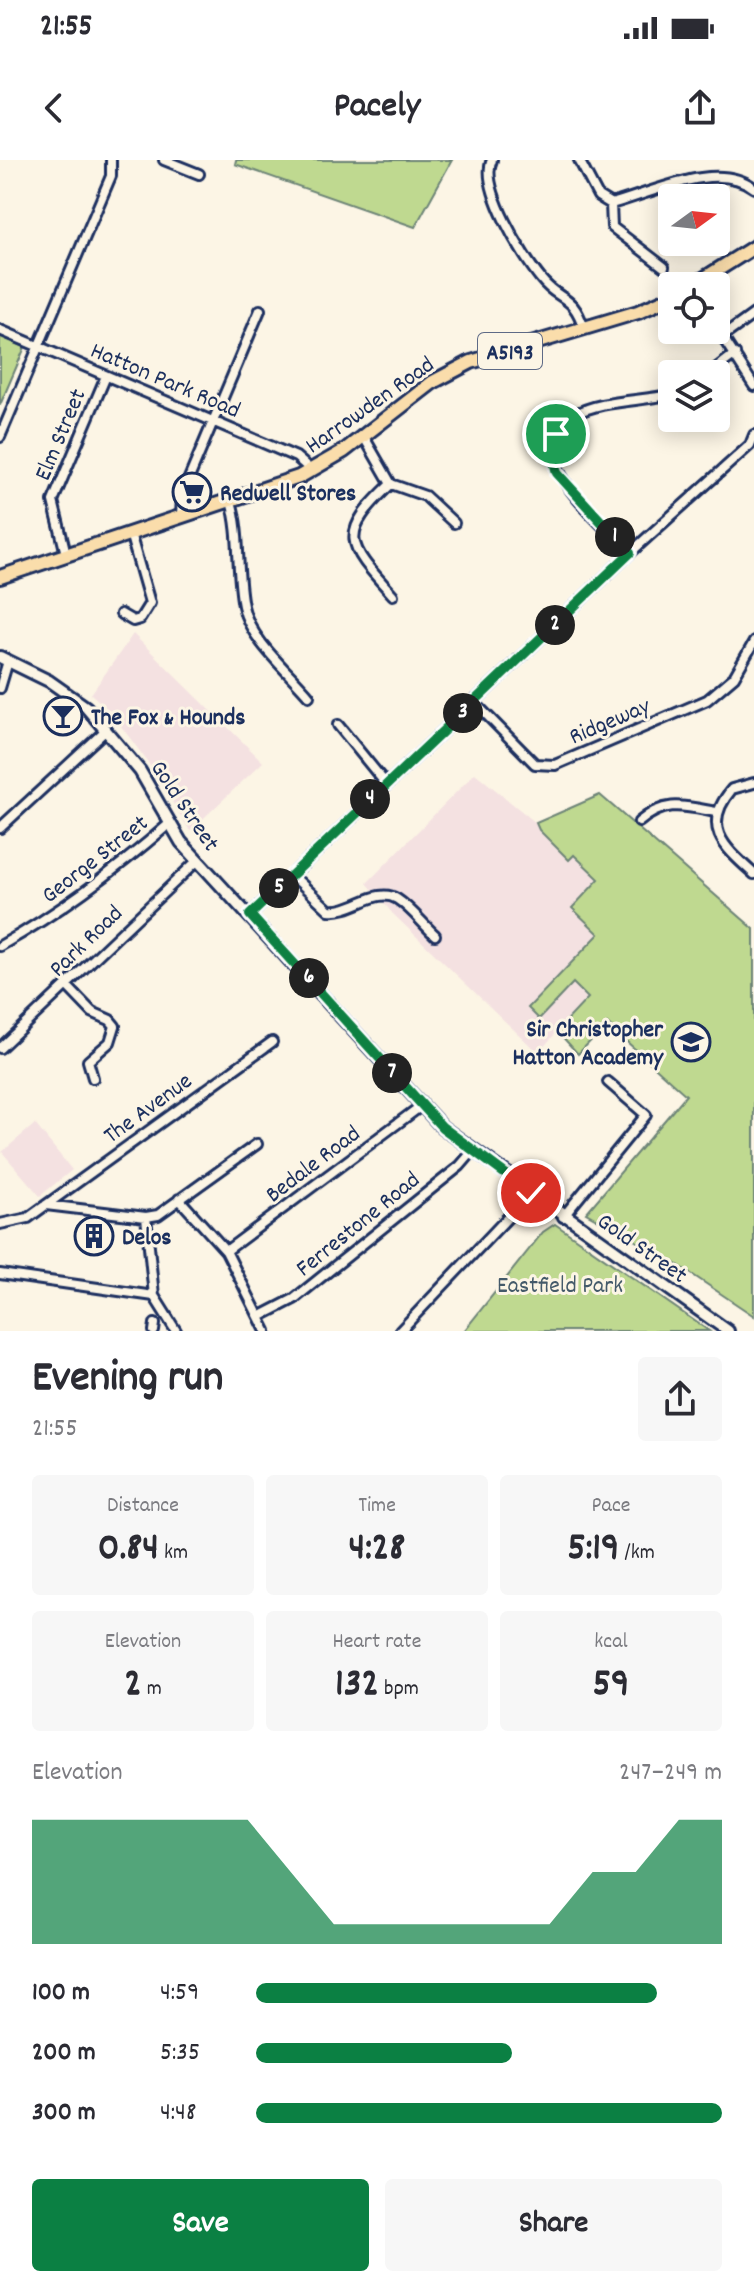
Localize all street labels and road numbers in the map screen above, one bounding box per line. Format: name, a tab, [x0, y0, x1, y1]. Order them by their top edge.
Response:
road number: A5193	[478, 333, 542, 369]
street label: Hatton Park Road	[85, 335, 245, 429]
street label: Harrowden Road	[299, 349, 442, 464]
street label: Elm Street	[27, 384, 96, 486]
street label: Ridgeway	[564, 690, 657, 755]
street label: Gold Street	[140, 754, 227, 859]
street label: George Street	[35, 808, 157, 913]
street label: Park Road	[42, 898, 132, 986]
street label: The Avenue	[97, 1066, 200, 1153]
street label: Bedale Road	[259, 1118, 368, 1212]
street label: Ferrestone Road	[289, 1165, 428, 1286]
street label: Gold Street	[589, 1206, 694, 1293]

